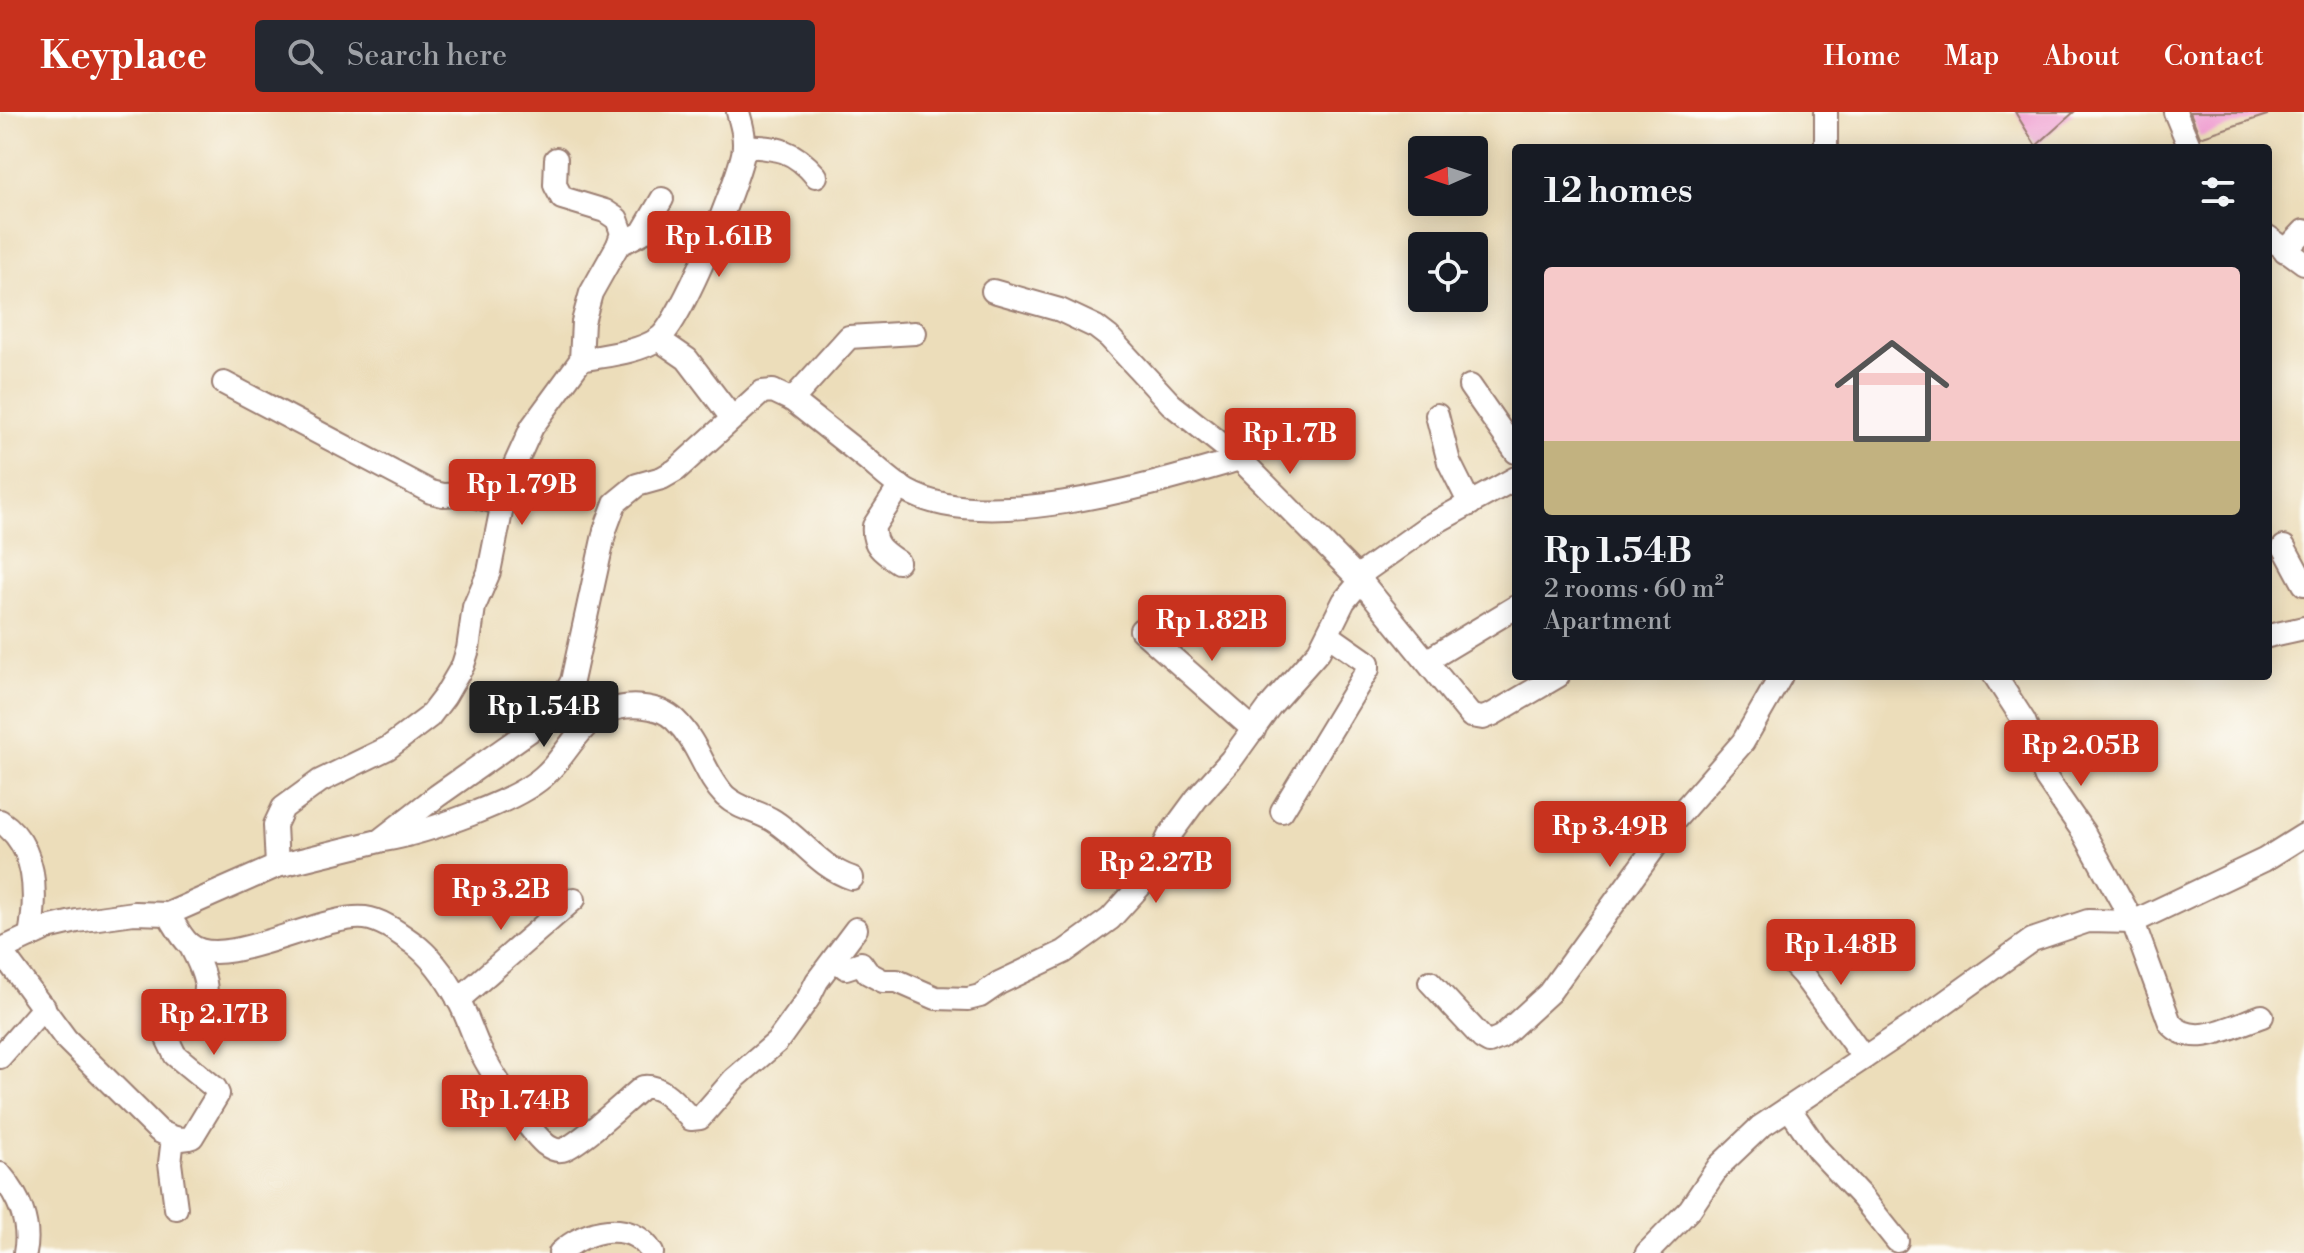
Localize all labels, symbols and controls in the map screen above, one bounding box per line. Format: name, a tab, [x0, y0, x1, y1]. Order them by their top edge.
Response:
search box	[255, 20, 815, 92]
text: Keyplace	[40, 33, 207, 80]
icon: search	[283, 34, 327, 78]
text: Search here	[347, 37, 507, 75]
text: Home	[1824, 39, 1900, 74]
text: Map	[1944, 39, 1999, 74]
text: About	[2043, 39, 2120, 74]
text: Contact	[2164, 39, 2264, 74]
north arrow	[1408, 136, 1488, 216]
map controls	[1408, 136, 1488, 312]
icon: filters	[2196, 170, 2240, 214]
text: 12 homes	[1544, 171, 1693, 213]
pin: Rp 1.61B	[636, 211, 802, 279]
text: Rp 1.61B	[665, 221, 773, 253]
button: locate	[1408, 232, 1488, 312]
icon: home	[1820, 319, 1964, 463]
pin: Rp 1.7B	[1216, 408, 1364, 476]
text: Rp 1.7B	[1243, 418, 1337, 450]
pin: Rp 1.79B	[439, 459, 605, 527]
text: Rp 1.79B	[467, 469, 577, 501]
text: Rp 1.54B	[1544, 531, 1692, 573]
text: 2 rooms · 60 m²	[1544, 573, 1724, 605]
pin: Rp 1.82B	[1129, 595, 1295, 663]
text: Rp 1.82B	[1156, 605, 1268, 637]
text: Apartment	[1544, 605, 1672, 637]
pin: Rp 1.54B	[461, 681, 627, 749]
text: Rp 1.54B	[487, 691, 601, 723]
pin: Rp 2.05B	[1998, 720, 2164, 788]
text: Rp 2.05B	[2022, 730, 2140, 762]
pin: Rp 3.49B	[1527, 801, 1693, 869]
text: Rp 3.49B	[1552, 811, 1668, 843]
pin: Rp 2.27B	[1073, 837, 1239, 905]
text: Rp 2.27B	[1099, 847, 1213, 879]
pin: Rp 3.2B	[427, 864, 575, 932]
text: Rp 3.2B	[452, 874, 550, 906]
pin: Rp 1.48B	[1758, 919, 1924, 987]
text: Rp 1.48B	[1784, 929, 1898, 961]
pin: Rp 2.17B	[131, 989, 297, 1057]
text: Rp 2.17B	[159, 999, 269, 1031]
pin: Rp 1.74B	[432, 1075, 598, 1143]
text: Rp 1.74B	[460, 1085, 570, 1117]

